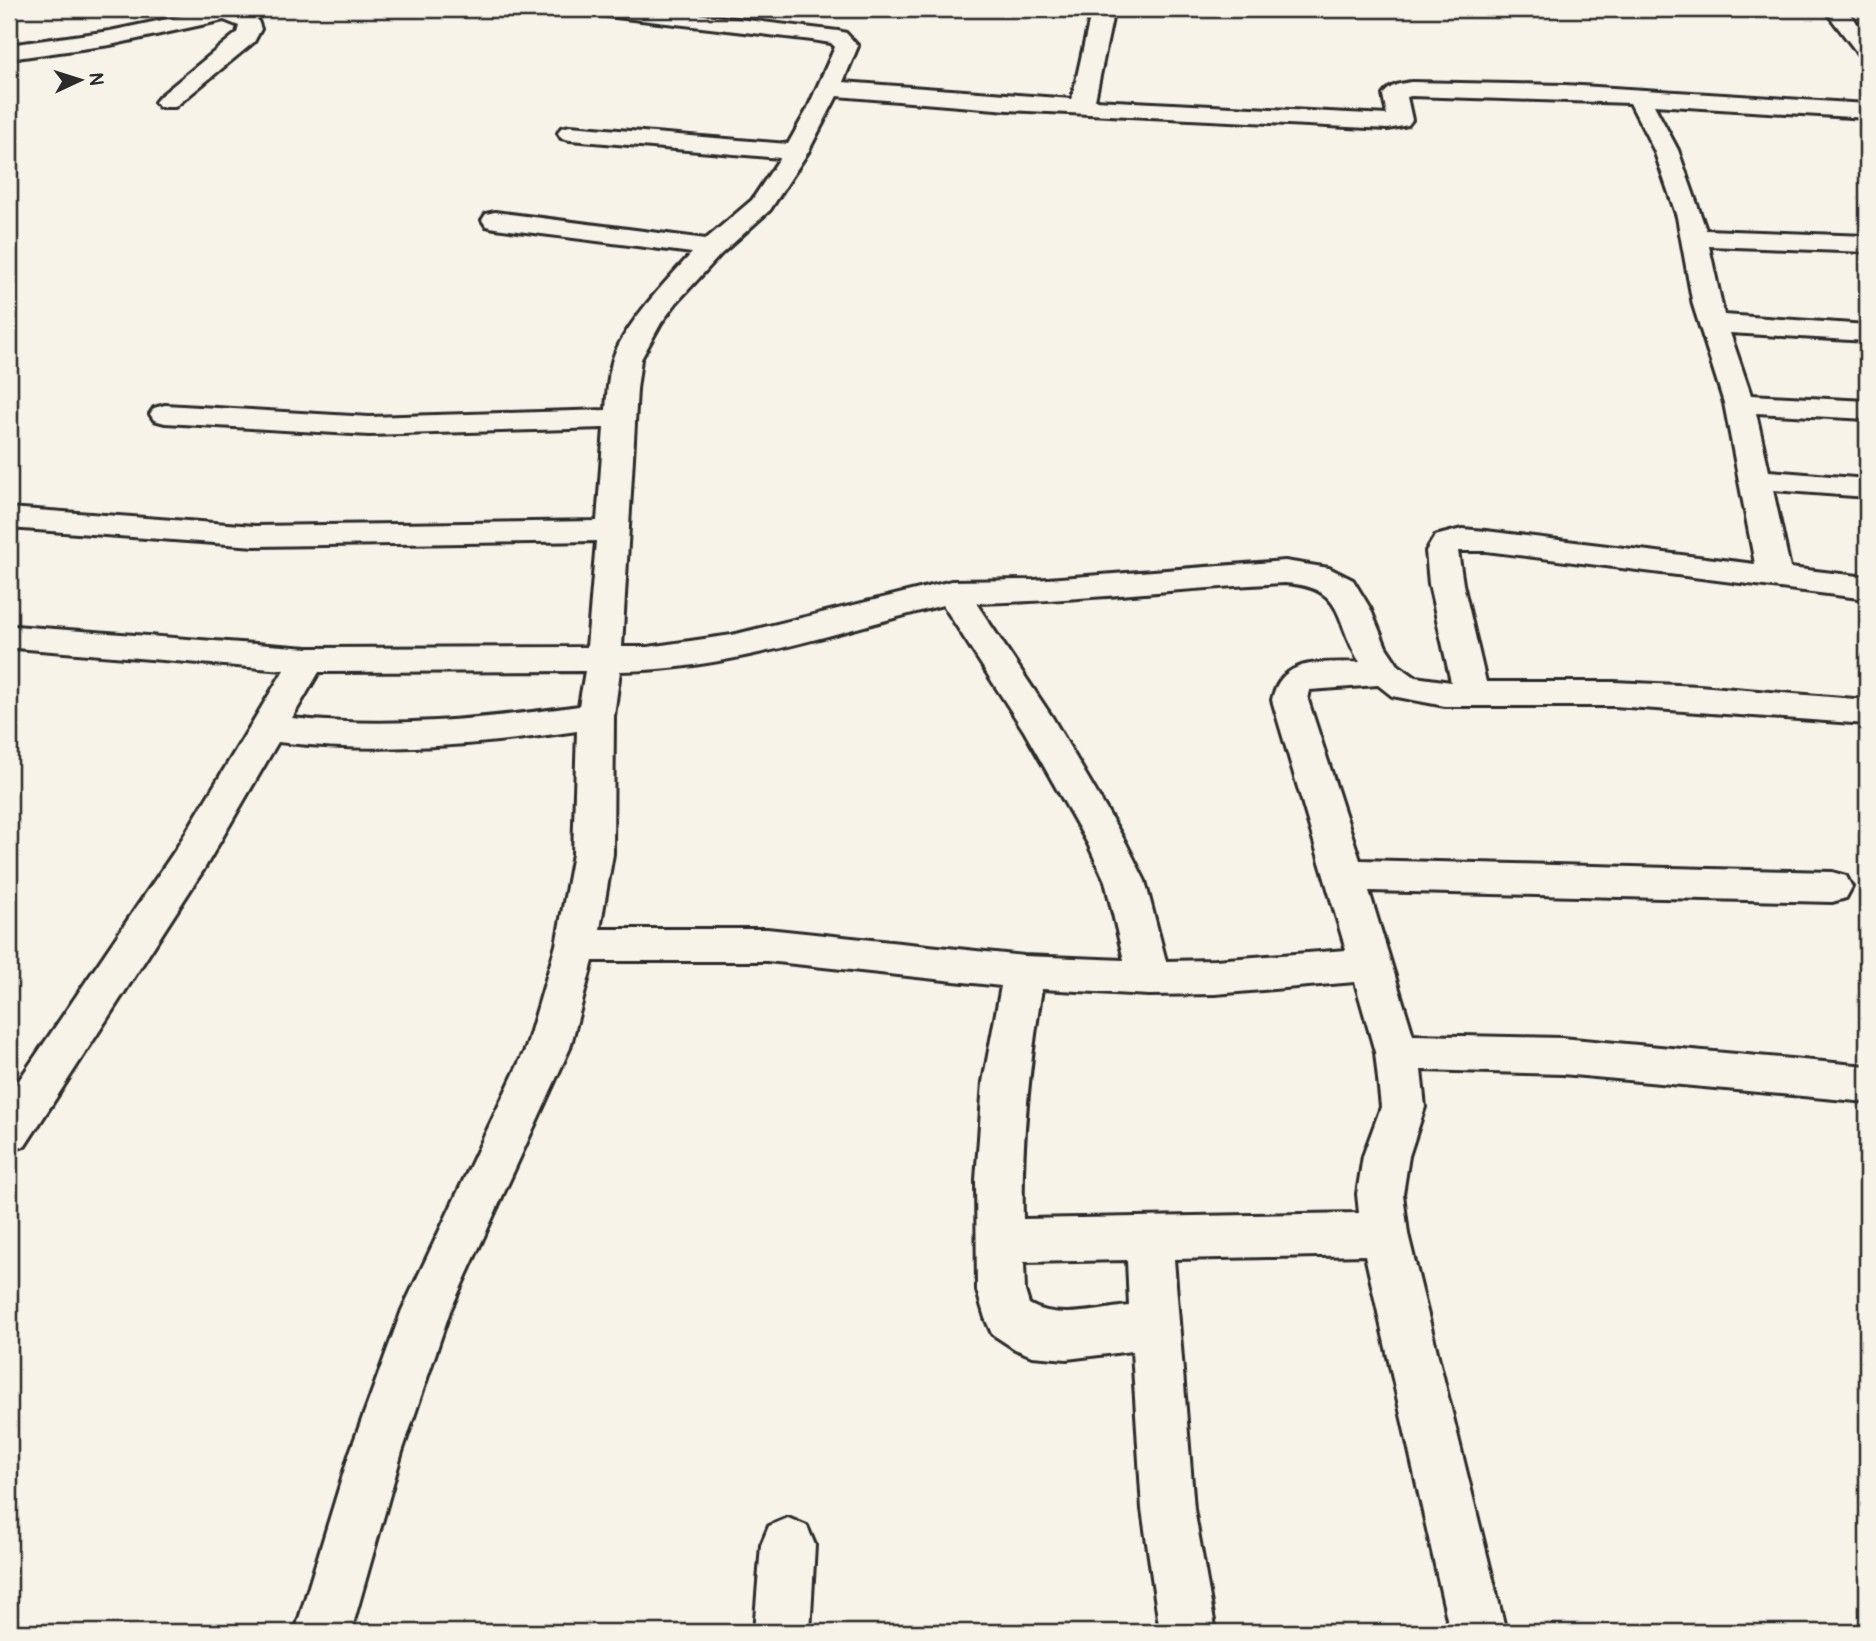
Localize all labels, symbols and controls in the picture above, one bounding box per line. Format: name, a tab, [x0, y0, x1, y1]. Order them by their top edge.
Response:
north arrow	[46, 46, 116, 116]
text: N	[84, 72, 108, 86]

